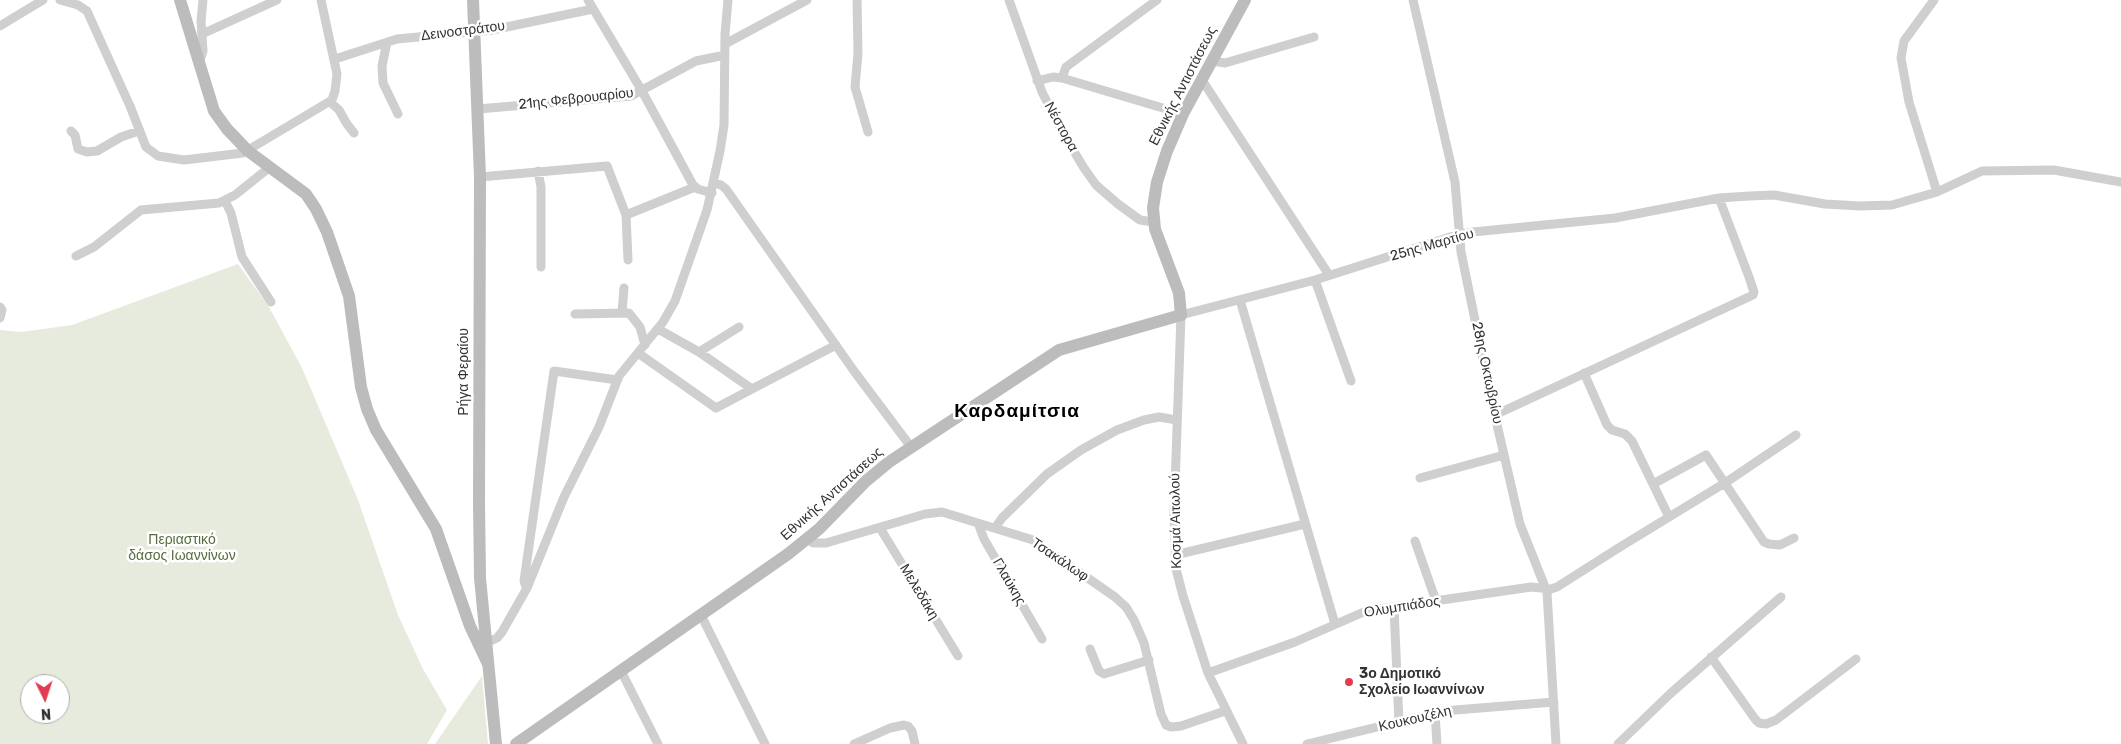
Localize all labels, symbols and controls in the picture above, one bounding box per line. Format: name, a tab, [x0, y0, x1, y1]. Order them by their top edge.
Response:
street label: Δεινοστράτου	[420, 18, 506, 44]
street label: Εθνικής Αντιστάσεως	[1146, 24, 1220, 148]
street label: 21ης Φεβρουαρίου	[518, 85, 634, 113]
street label: Νέστορα	[1041, 99, 1081, 155]
street label: 25ης Μαρτίου	[1388, 225, 1476, 265]
street label: 28ης Οκτωβρίου	[1468, 320, 1506, 426]
street label: Ρήγα Φεραίου	[456, 328, 472, 416]
district label: Καρδαμίτσια	[953, 401, 1081, 423]
street label: Εθνικής Αντιστάσεως	[777, 444, 887, 544]
street label: Κοσμά Αιτωλού	[1167, 473, 1185, 569]
park label: Περιαστικό δάσος Ιωαννίνων	[128, 532, 236, 564]
street label: Τσακάλωφ	[1028, 535, 1092, 585]
street label: Γλαύκης	[989, 555, 1029, 609]
street label: Μελεδάκη	[896, 561, 942, 623]
street label: Ολυμπιάδος	[1363, 593, 1441, 621]
place label: 3ο Δημοτικό Σχολείο Ιωαννίνων	[1359, 666, 1485, 699]
north arrow	[20, 674, 70, 724]
marker: 3ο Δημοτικό Σχολείο Ιωαννίνων	[1343, 676, 1355, 688]
street label: Κουκουζέλη	[1377, 702, 1453, 736]
text: N	[40, 705, 52, 722]

